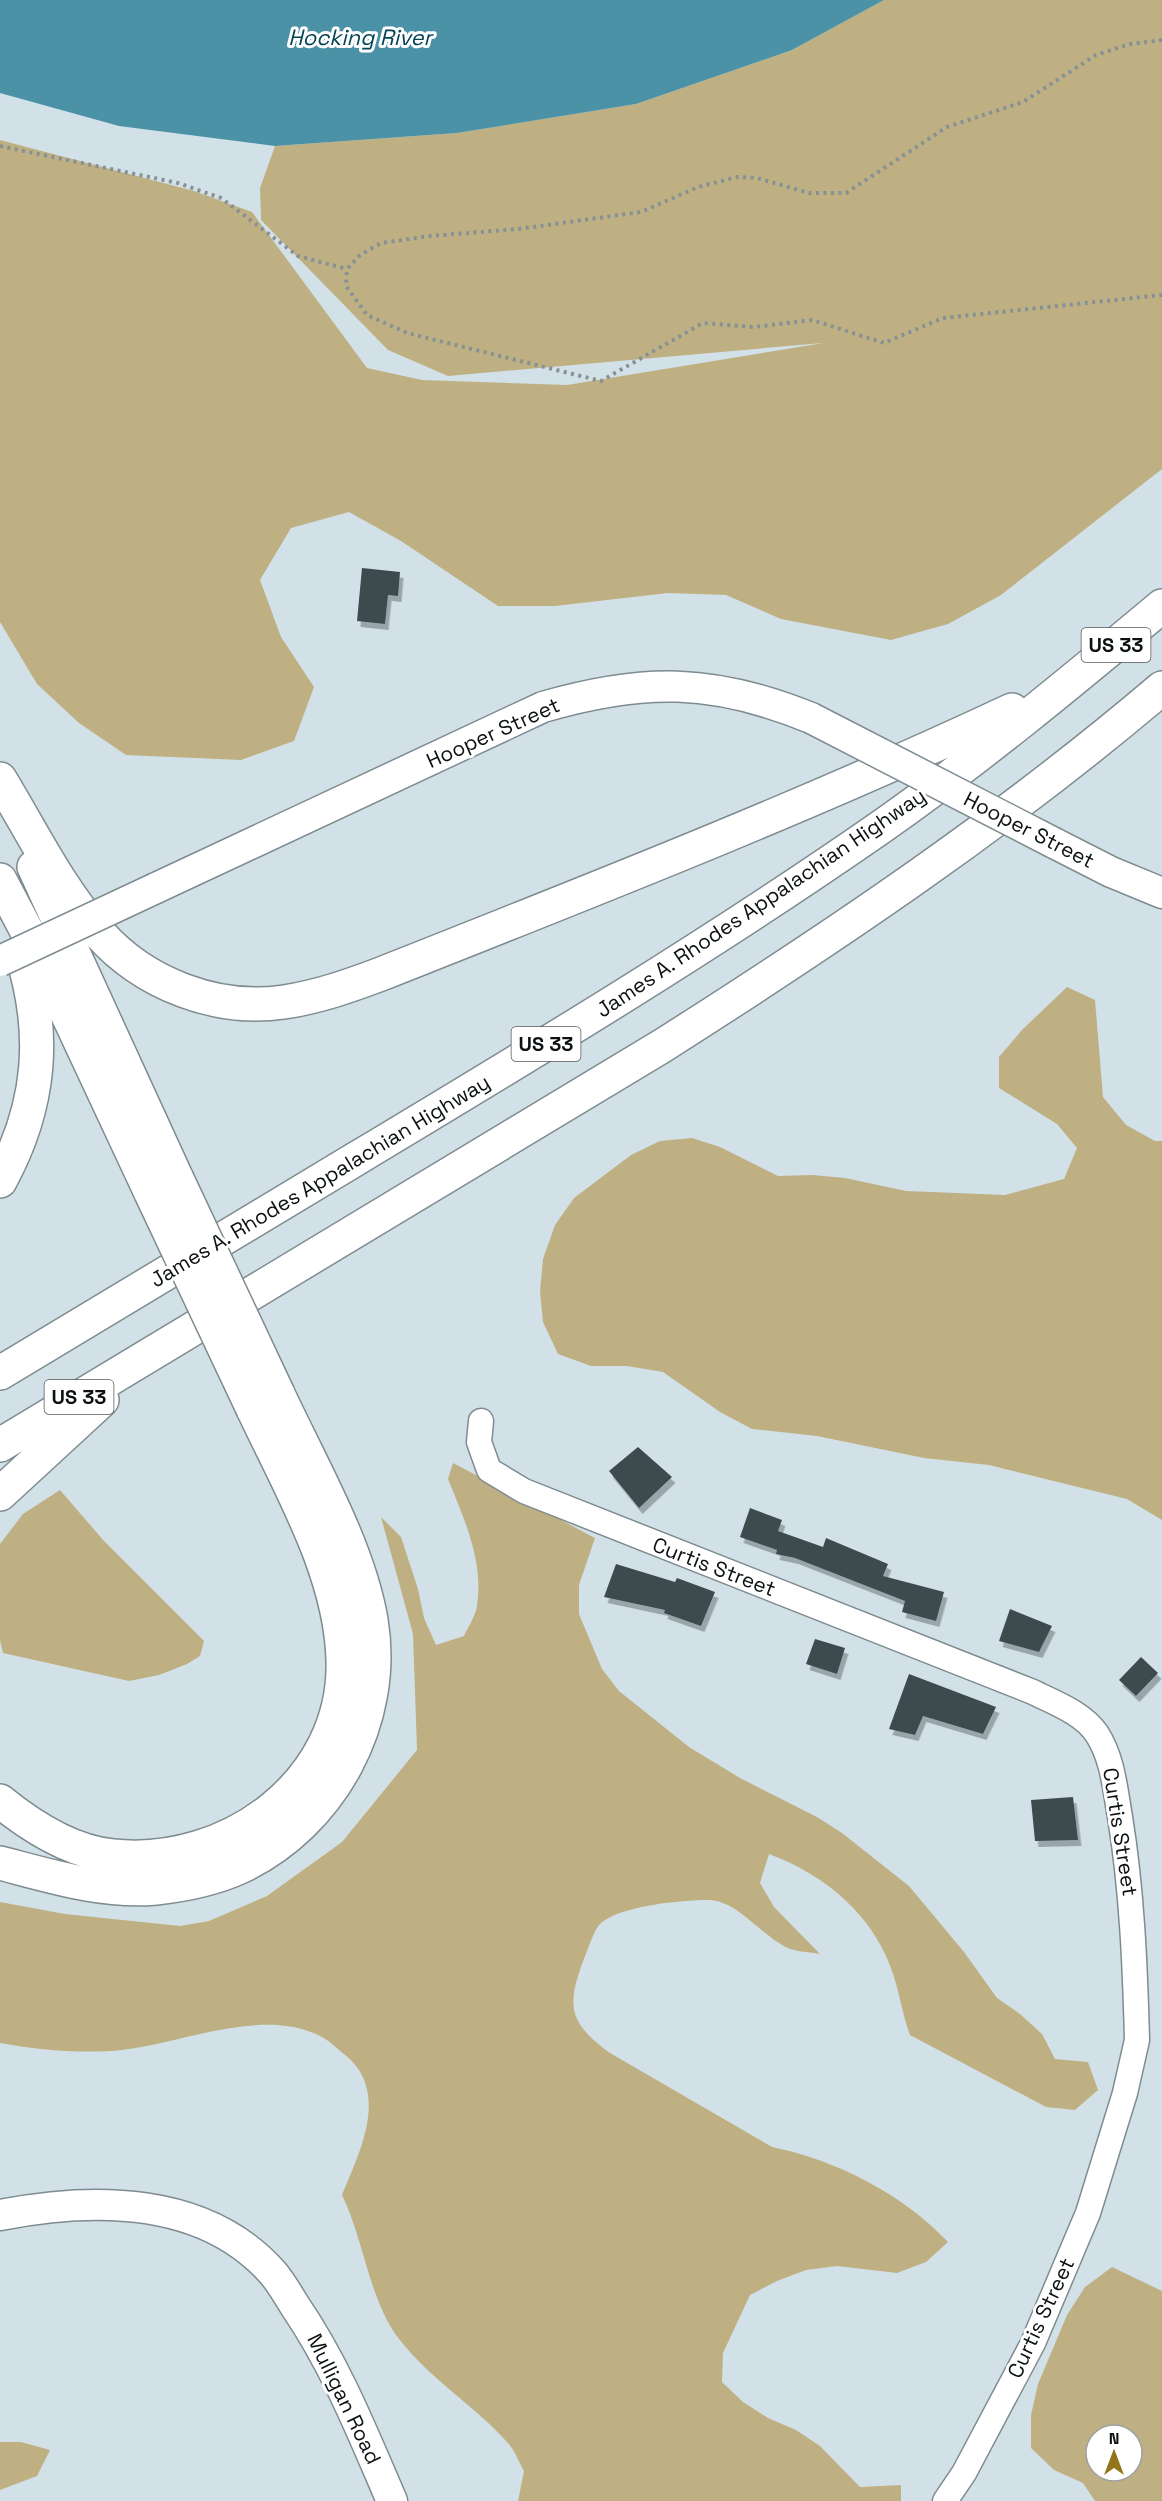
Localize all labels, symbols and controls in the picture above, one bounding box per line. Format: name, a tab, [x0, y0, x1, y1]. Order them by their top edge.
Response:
water label: Hocking River	[288, 23, 435, 51]
road number: US 33	[1082, 628, 1150, 662]
street label: Hooper Street	[422, 691, 564, 774]
street label: James A. Rhodes Appalachian Highway	[591, 782, 931, 1023]
street label: Hooper Street	[959, 785, 1099, 874]
road number: US 33	[512, 1027, 580, 1061]
street label: James A. Rhodes Appalachian Highway	[145, 1068, 495, 1293]
road number: US 33	[44, 1380, 113, 1414]
street label: Curtis Street	[649, 1531, 780, 1602]
street label: Curtis Street	[1097, 1766, 1144, 1898]
street label: Curtis Street	[1001, 2253, 1080, 2382]
street label: Mulligan Road	[301, 2329, 388, 2468]
north arrow	[1084, 2423, 1144, 2483]
text: N	[1109, 2428, 1119, 2449]

